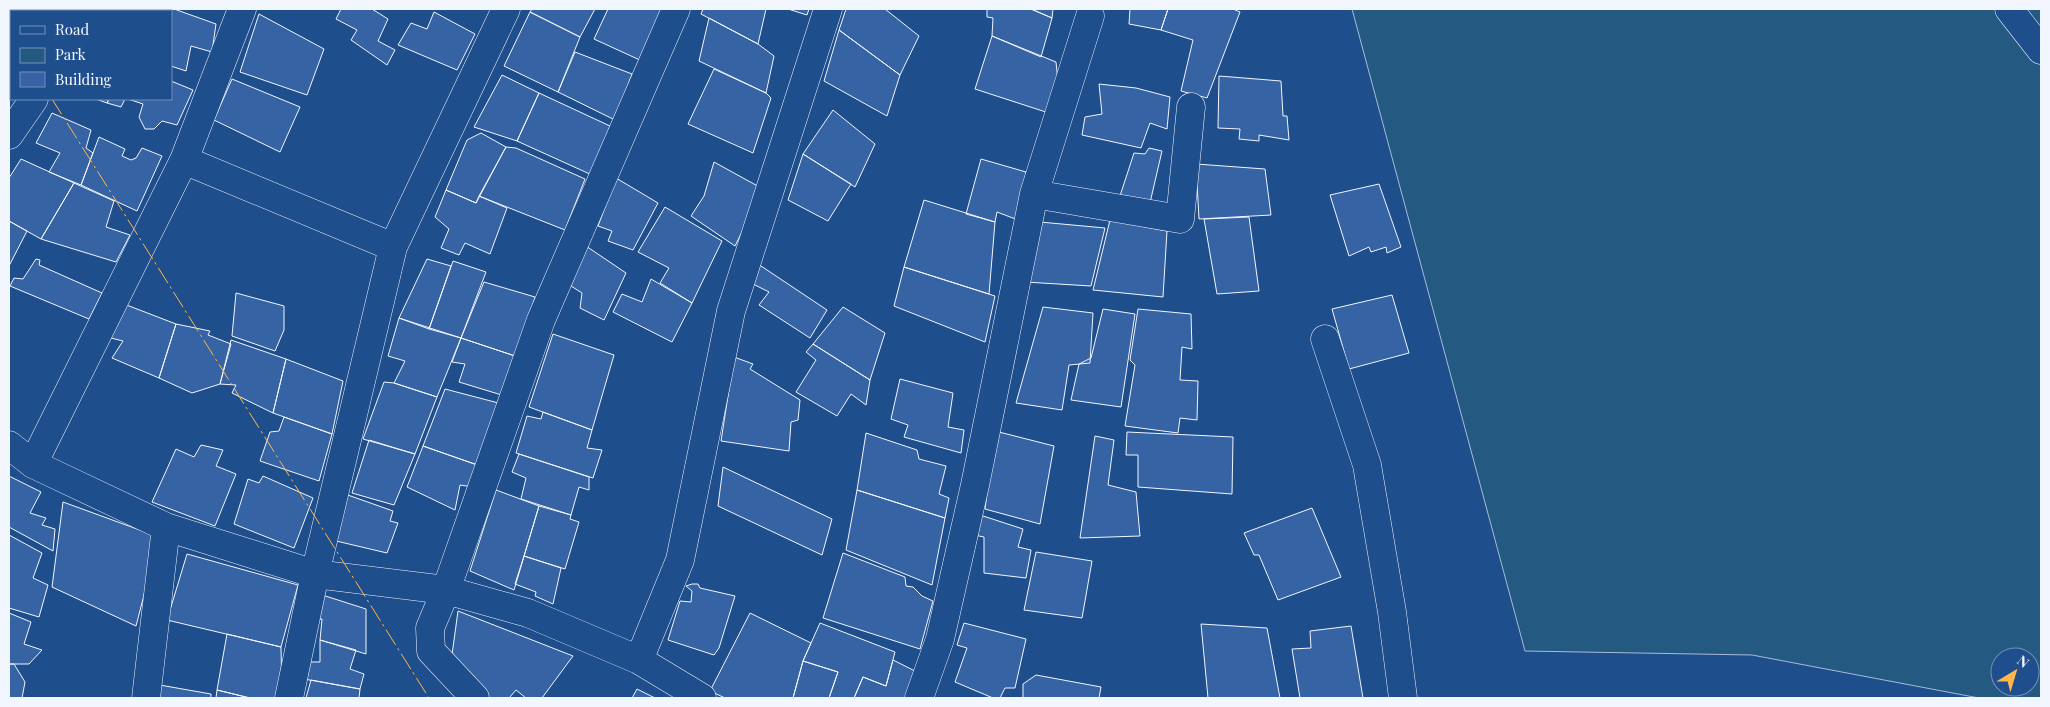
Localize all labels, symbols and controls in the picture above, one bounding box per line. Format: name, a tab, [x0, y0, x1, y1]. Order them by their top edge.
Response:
legend	[10, 10, 172, 100]
text: Road	[55, 19, 89, 39]
text: Park	[55, 44, 87, 64]
text: Building	[55, 69, 112, 89]
north arrow	[1990, 647, 2040, 697]
text: N	[2013, 651, 2033, 672]

